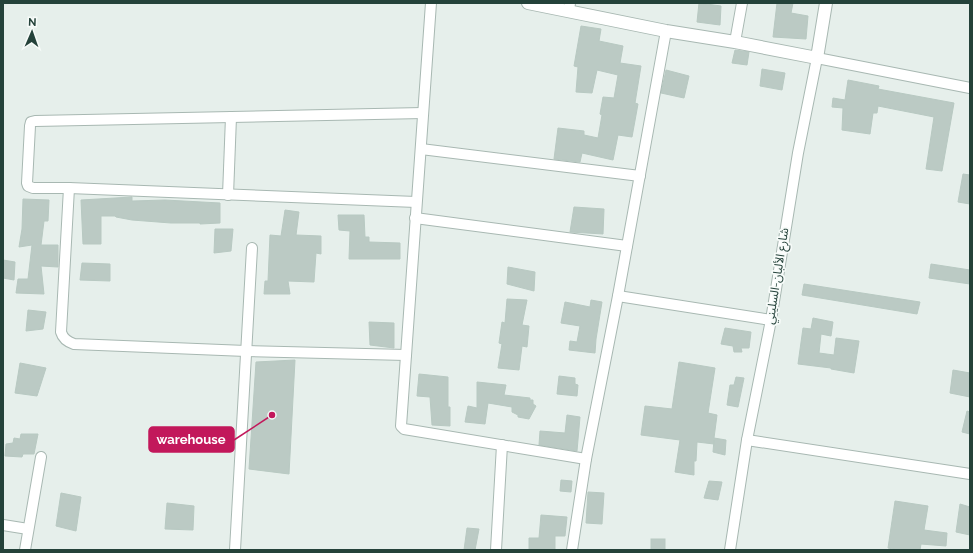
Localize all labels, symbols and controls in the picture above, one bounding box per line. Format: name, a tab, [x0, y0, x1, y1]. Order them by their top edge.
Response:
north arrow	[12, 12, 52, 52]
text: N	[28, 16, 37, 29]
street label: شارع الألبان-السليني	[762, 227, 794, 326]
callout: warehouse	[149, 427, 234, 452]
text: warehouse	[157, 432, 226, 447]

